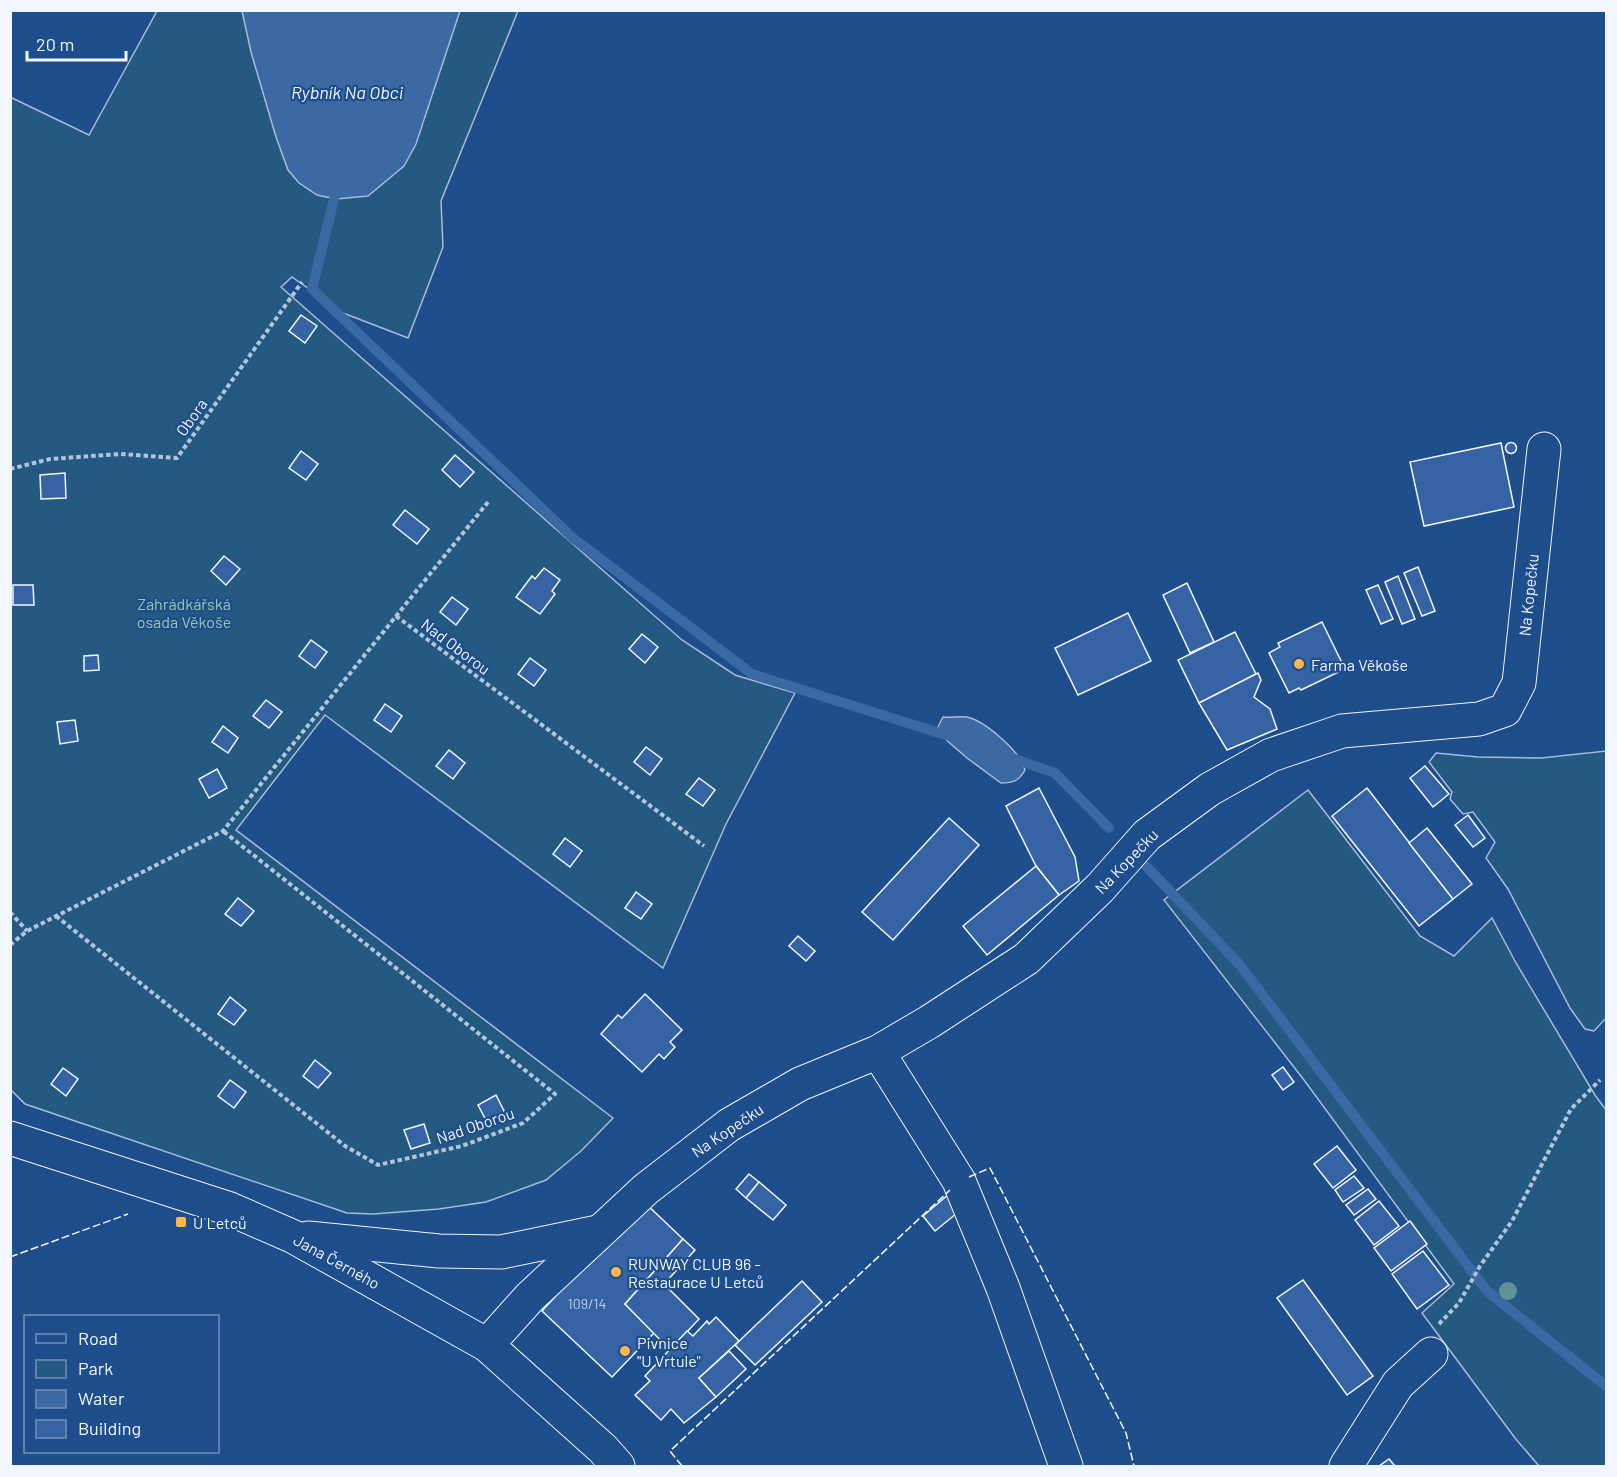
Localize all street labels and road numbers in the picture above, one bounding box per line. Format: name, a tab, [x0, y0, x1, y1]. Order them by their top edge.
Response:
street label: Obora	[171, 395, 211, 439]
street label: Na Kopečku	[1514, 553, 1542, 637]
street label: Nad Oborou	[418, 614, 494, 678]
street label: Na Kopečku	[1090, 825, 1162, 897]
street label: Na Kopečku	[687, 1099, 767, 1161]
street label: Nad Oborou	[433, 1103, 517, 1147]
street label: Jana Černého	[291, 1229, 383, 1293]

